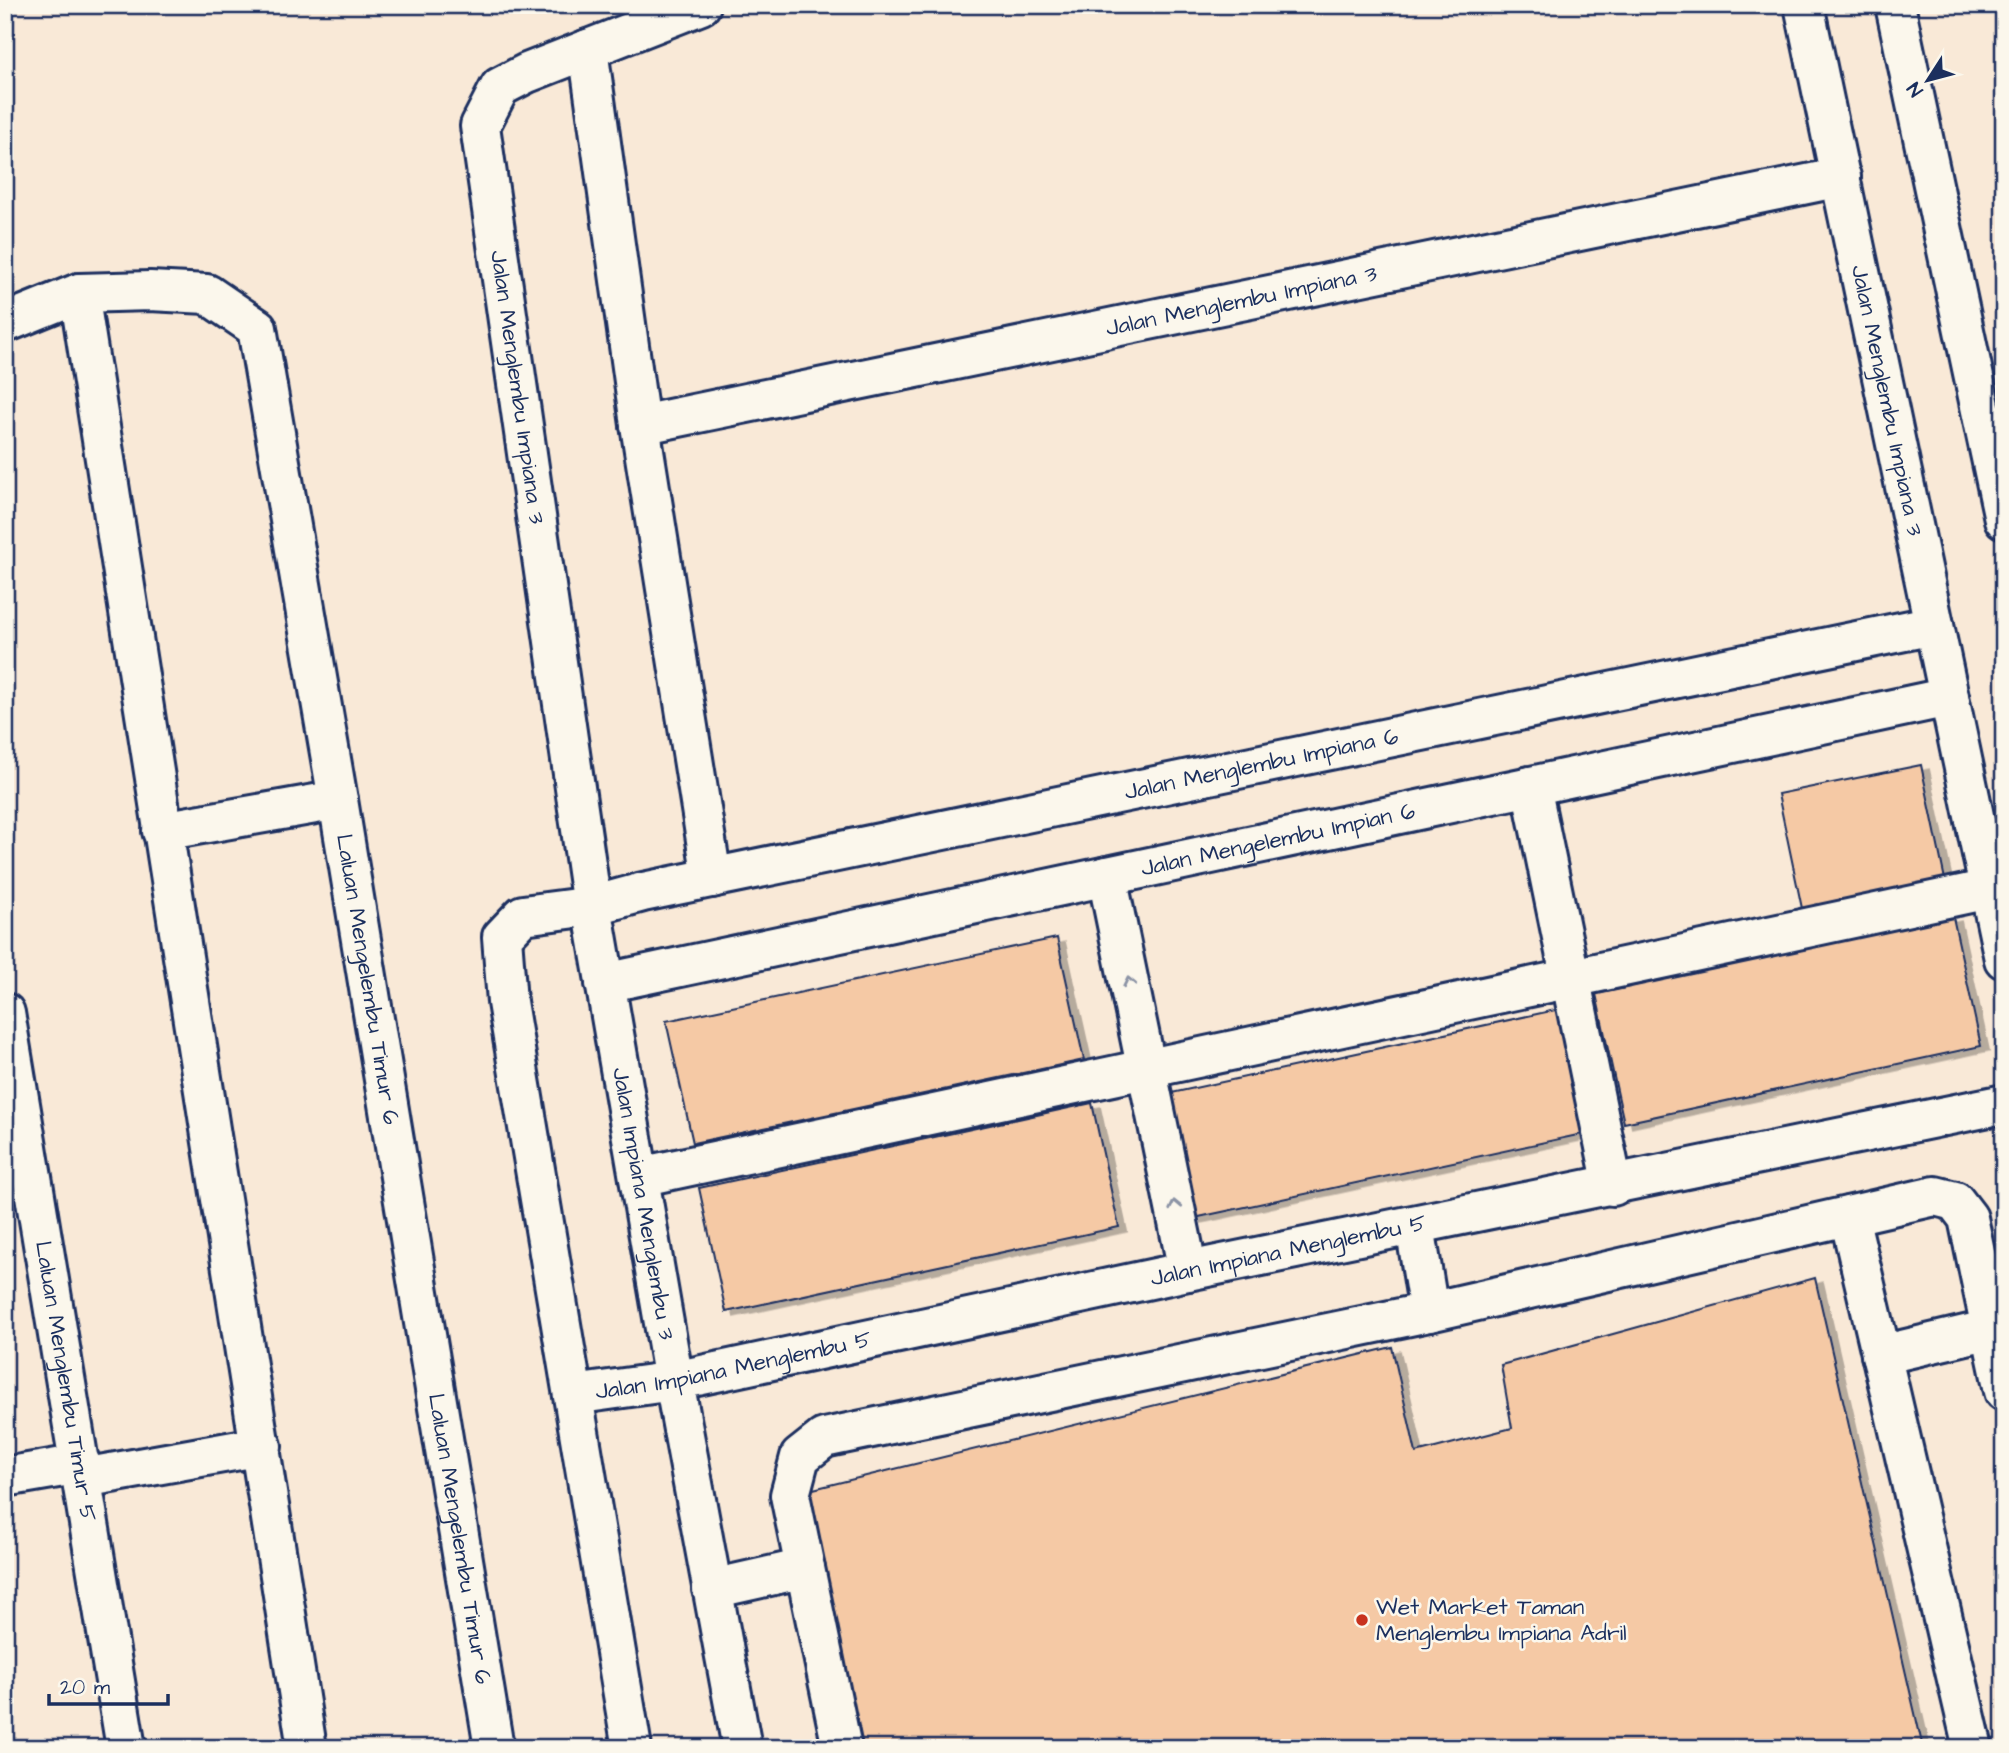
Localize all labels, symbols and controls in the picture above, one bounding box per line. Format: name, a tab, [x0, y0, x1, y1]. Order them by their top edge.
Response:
north arrow	[1894, 46, 1964, 116]
text: N	[1901, 76, 1930, 102]
street label: Jalan Menglembu Impiana 3	[482, 248, 553, 526]
street label: Jalan Menglembu Impiana 3	[1103, 257, 1380, 344]
street label: Jalan Menglembu Impiana 3	[1843, 262, 1931, 539]
street label: Jalan Menglembu Impiana 6	[1122, 720, 1401, 808]
street label: Jalan Mengelembu Impian 6	[1138, 795, 1418, 885]
street label: Laluan Mengelembu Timur 6	[328, 831, 407, 1127]
one-way arrow	[1122, 976, 1137, 988]
street label: Jalan Impiana Menglembu 3	[604, 1065, 683, 1343]
one-way arrow	[1168, 1199, 1183, 1211]
street label: Jalan Impiana Menglembu 5	[1148, 1207, 1429, 1295]
street label: Laluan Menglembu Timur 5	[27, 1238, 104, 1524]
street label: Jalan Impiana Menglembu 5	[593, 1323, 874, 1408]
street label: Laluan Mengelembu Timur 6	[420, 1391, 499, 1687]
place label: Wet Market Taman Menglembu Impiana Adril	[1376, 1591, 1627, 1650]
marker: Wet Market Taman Menglembu Impiana Adril	[1354, 1612, 1370, 1628]
scale bar	[49, 1662, 168, 1706]
text: 20 m	[60, 1673, 111, 1702]

